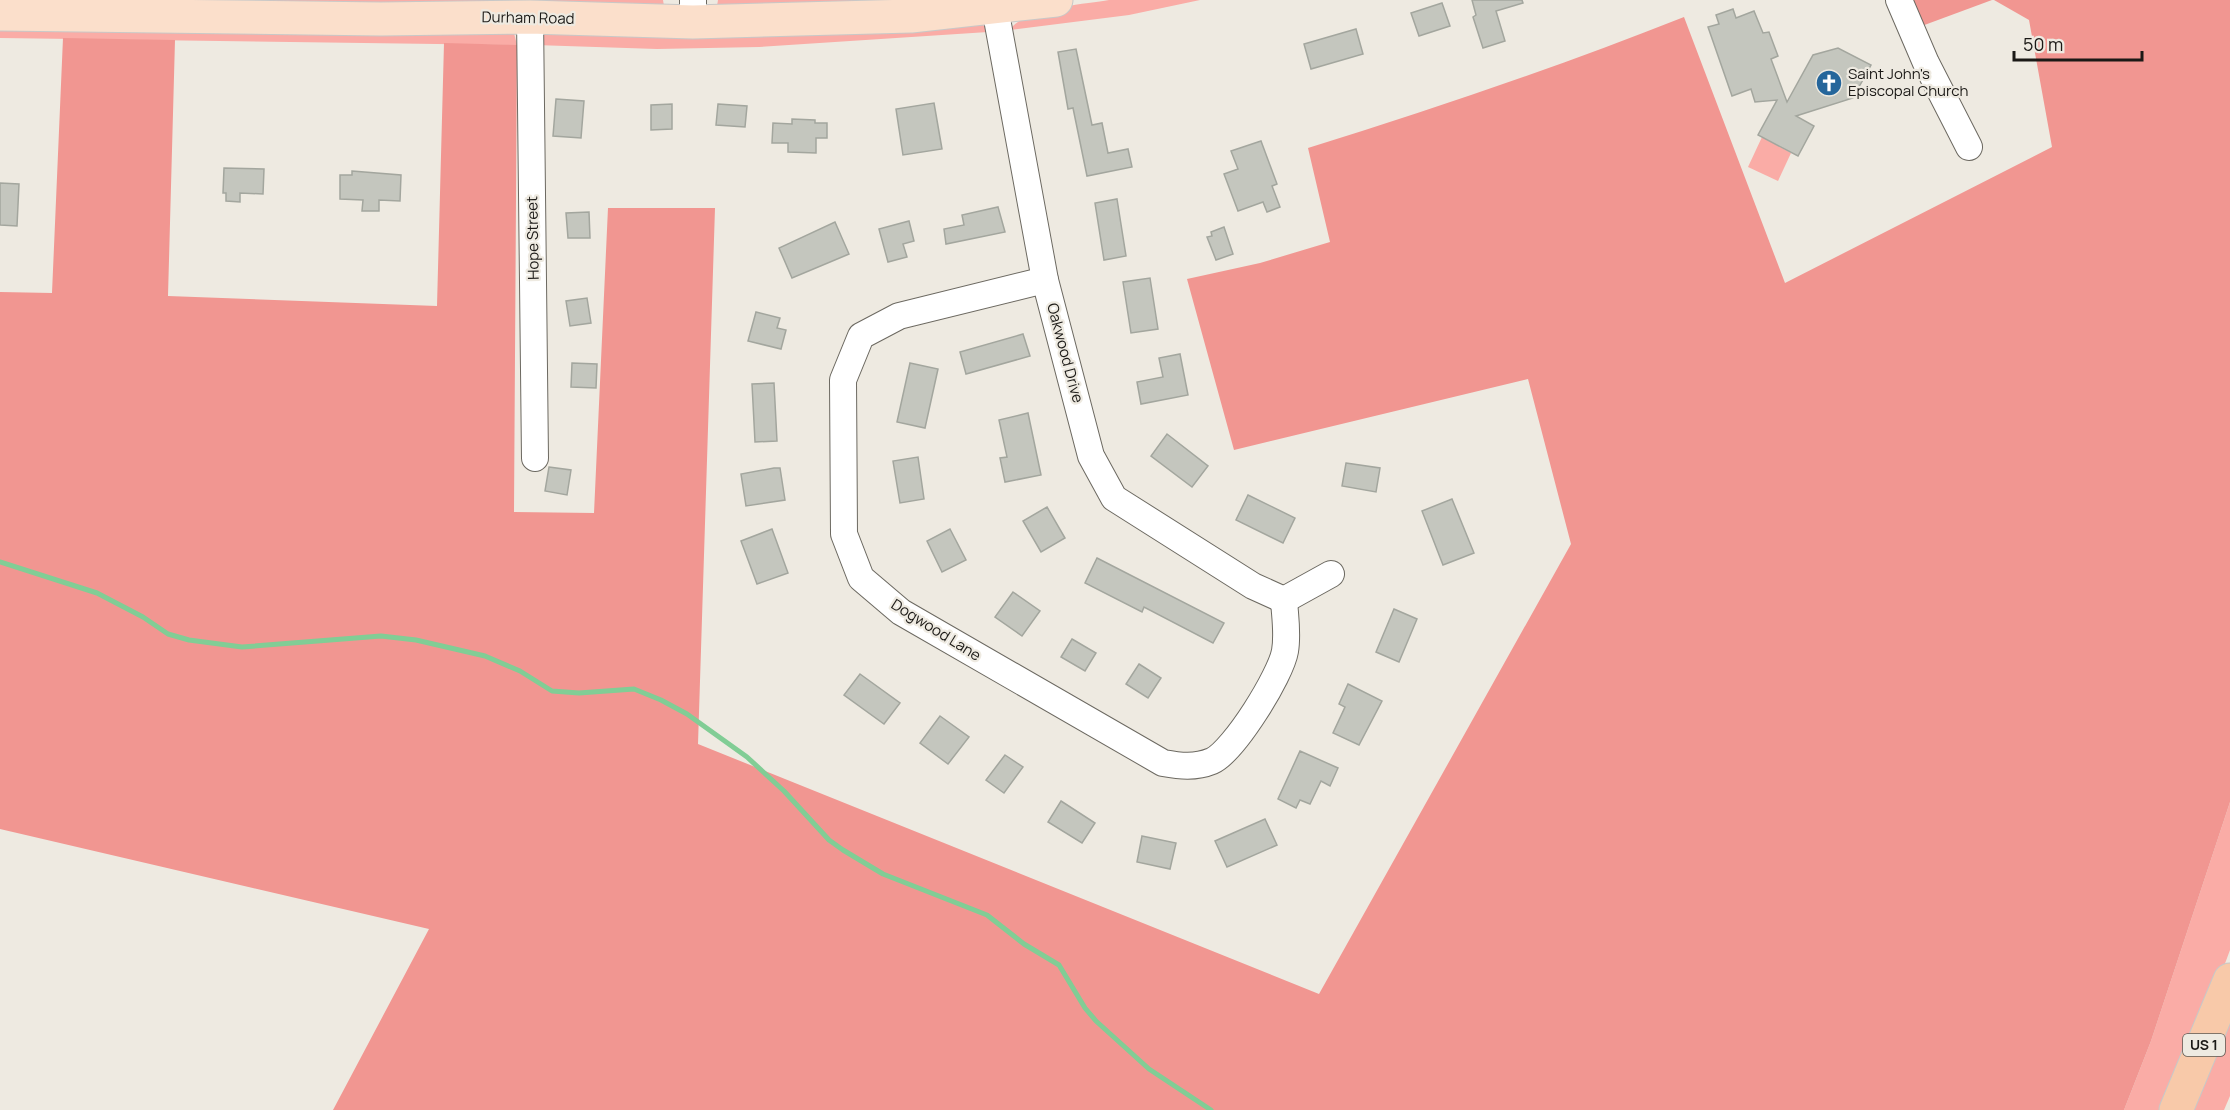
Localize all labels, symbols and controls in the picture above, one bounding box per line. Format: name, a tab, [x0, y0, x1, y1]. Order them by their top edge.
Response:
street label: Durham Road	[481, 6, 575, 29]
scale bar	[2014, 24, 2142, 62]
text: 50 m	[2023, 32, 2063, 56]
place label: Saint John's Episcopal Church	[1848, 63, 1969, 101]
church icon: Saint John's Episcopal Church	[1814, 68, 1844, 98]
street label: Hope Street	[521, 196, 544, 280]
street label: Oakwood Drive	[1042, 301, 1089, 405]
street label: Dogwood Lane	[887, 594, 985, 666]
road number: US 1	[2183, 1034, 2225, 1056]

